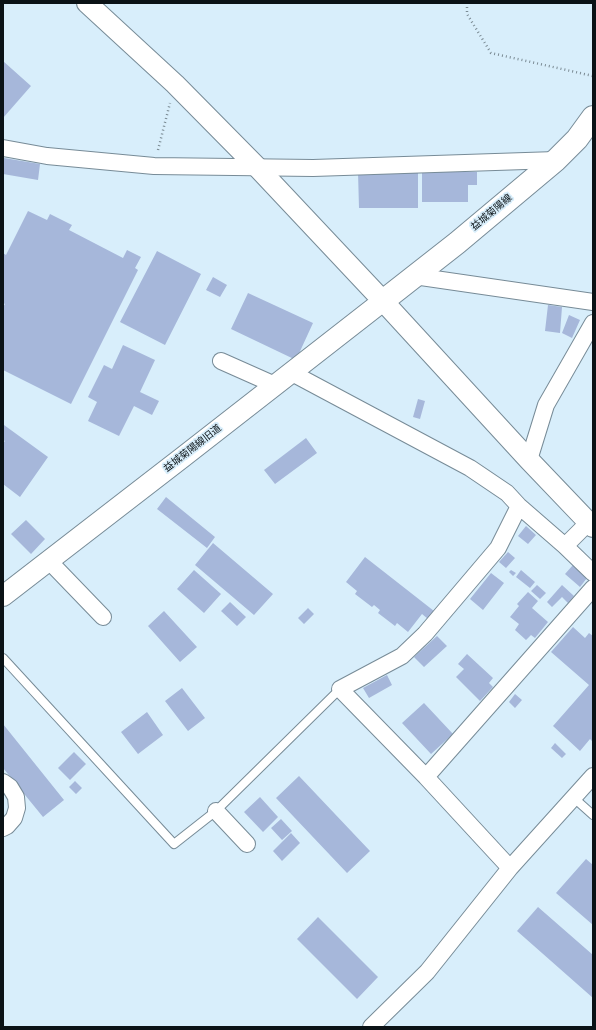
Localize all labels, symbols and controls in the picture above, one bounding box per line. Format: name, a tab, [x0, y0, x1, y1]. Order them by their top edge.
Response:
street label: 益城菊陽線	[469, 192, 515, 234]
street label: 益城菊陽線旧道	[162, 423, 224, 475]

